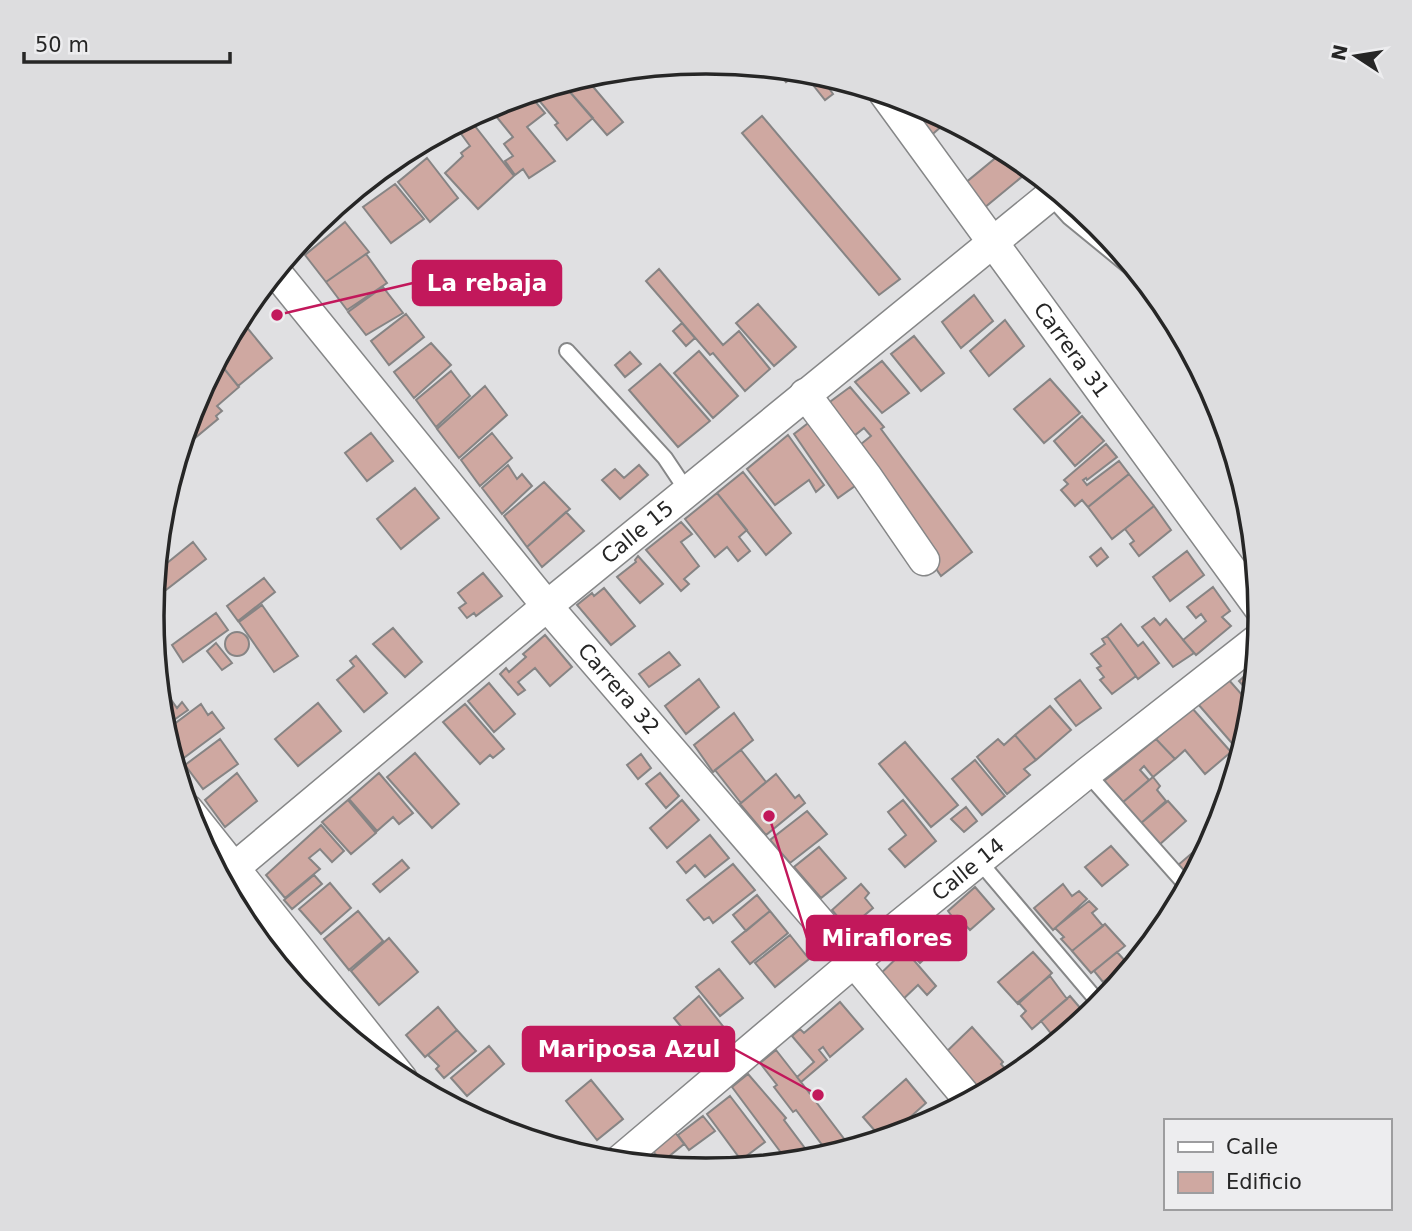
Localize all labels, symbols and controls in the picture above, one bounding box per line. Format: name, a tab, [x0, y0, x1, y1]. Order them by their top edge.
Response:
scale bar	[24, 21, 231, 65]
north arrow	[1321, 21, 1391, 91]
text: 50 m	[35, 33, 89, 57]
text: N	[1327, 42, 1352, 63]
callout: La rebaja	[413, 261, 561, 305]
text: La rebaja	[427, 270, 547, 296]
street label: Carrera 31	[1029, 298, 1114, 402]
street label: Calle 15	[597, 496, 678, 569]
street label: Carrera 32	[573, 639, 664, 739]
street label: Calle 14	[927, 833, 1009, 906]
callout: Miraflores	[807, 916, 966, 960]
text: Miraflores	[821, 925, 953, 951]
callout: Mariposa Azul	[523, 1027, 734, 1071]
text: Mariposa Azul	[538, 1036, 720, 1062]
legend	[1164, 1119, 1391, 1210]
text: Calle	[1226, 1135, 1278, 1159]
text: Edificio	[1226, 1170, 1302, 1194]

